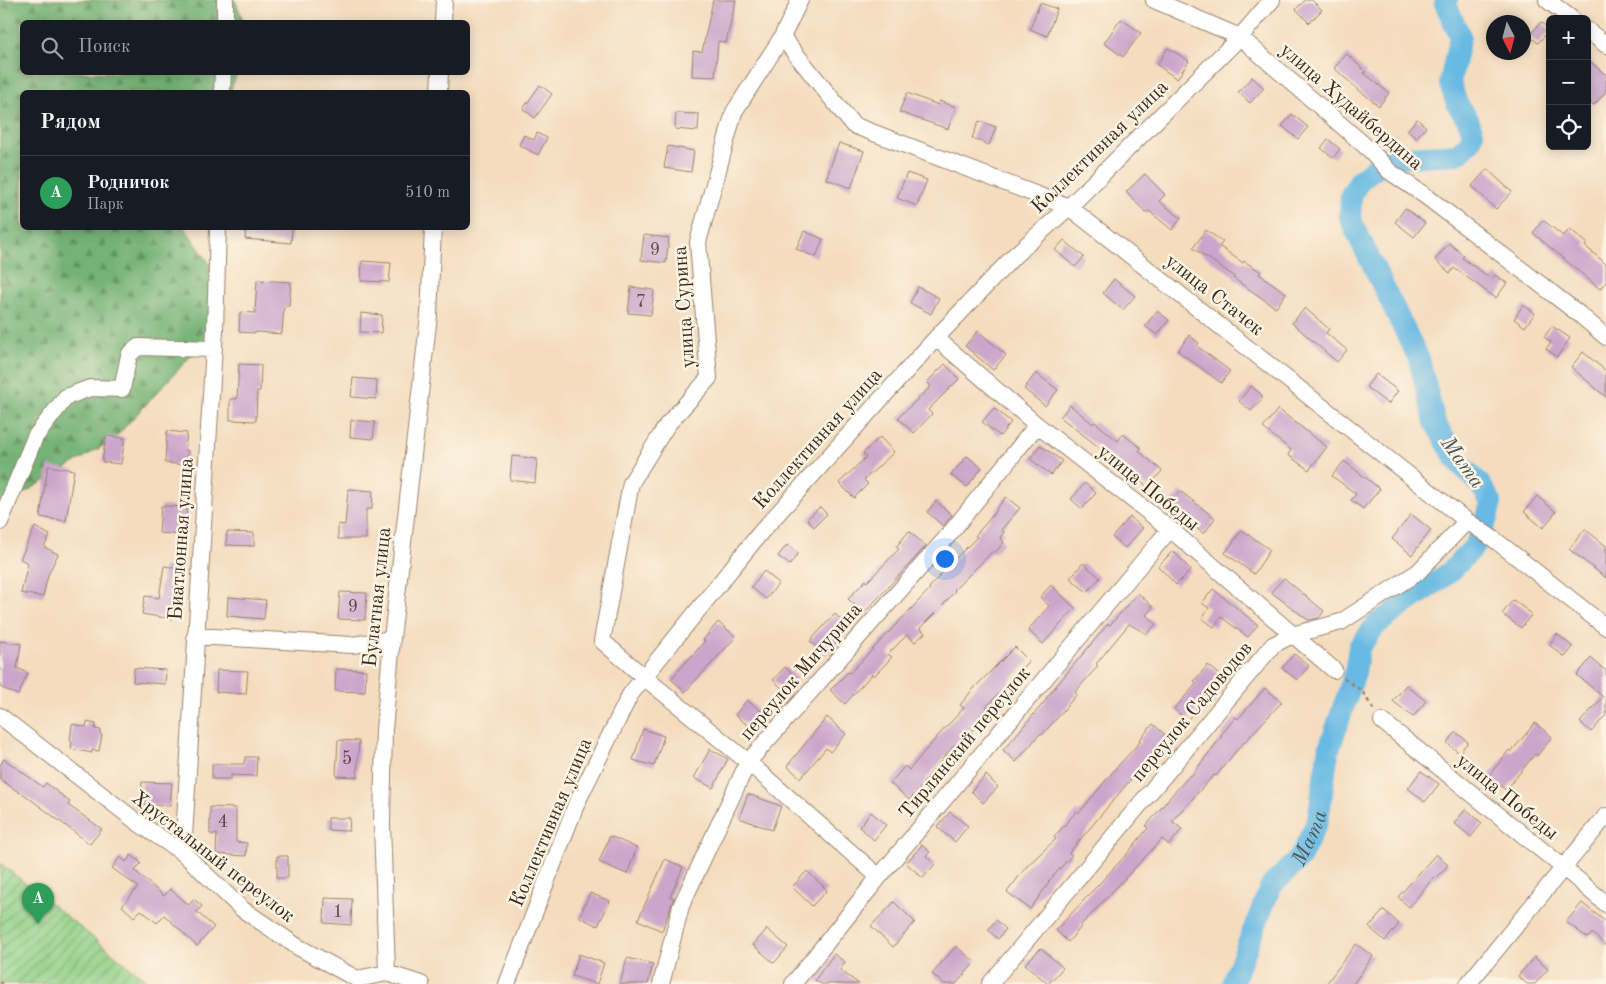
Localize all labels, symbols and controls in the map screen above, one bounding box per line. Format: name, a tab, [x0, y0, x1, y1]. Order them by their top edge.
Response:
north arrow	[1486, 15, 1531, 60]
map controls	[1546, 15, 1591, 150]
button: +	[1546, 15, 1591, 60]
search box	[20, 20, 470, 75]
icon: search	[38, 34, 66, 62]
text: Поиск	[78, 38, 130, 57]
street label: улица Худайбердина	[1275, 40, 1426, 175]
button: −	[1546, 60, 1591, 105]
street label: Коллективная улица	[1028, 77, 1173, 218]
button: locate	[1546, 105, 1591, 150]
text: Рядом	[40, 112, 101, 133]
text: Родничок	[87, 174, 169, 193]
text: A	[50, 185, 62, 201]
text: 510 m	[405, 185, 450, 201]
text: Парк	[87, 197, 124, 213]
house number: 9	[650, 241, 660, 259]
street label: улица Сурина	[671, 245, 699, 369]
street label: улица Стачек	[1161, 251, 1267, 340]
house number: 7	[636, 293, 646, 311]
street label: Коллективная улица	[750, 365, 887, 514]
water label: Мата	[1436, 432, 1487, 493]
street label: улица Победы	[1093, 442, 1202, 536]
street label: Биатлонная улица	[166, 457, 198, 621]
street label: Булатная улица	[361, 526, 395, 668]
your location	[932, 546, 958, 572]
house number: 9	[348, 598, 358, 616]
street label: переулок Мичурина	[737, 600, 867, 745]
street label: переулок Садоводов	[1128, 638, 1257, 786]
street label: Тирлянский переулок	[896, 663, 1035, 823]
street label: Коллективная улица	[507, 735, 597, 910]
house number: 5	[342, 750, 352, 768]
street label: улица Победы	[1452, 751, 1561, 845]
street label: Хрустальный переулок	[128, 788, 298, 927]
water label: Мата	[1288, 809, 1331, 870]
house number: 4	[218, 813, 228, 831]
pin: A	[22, 883, 54, 924]
house number: 1	[333, 903, 343, 921]

